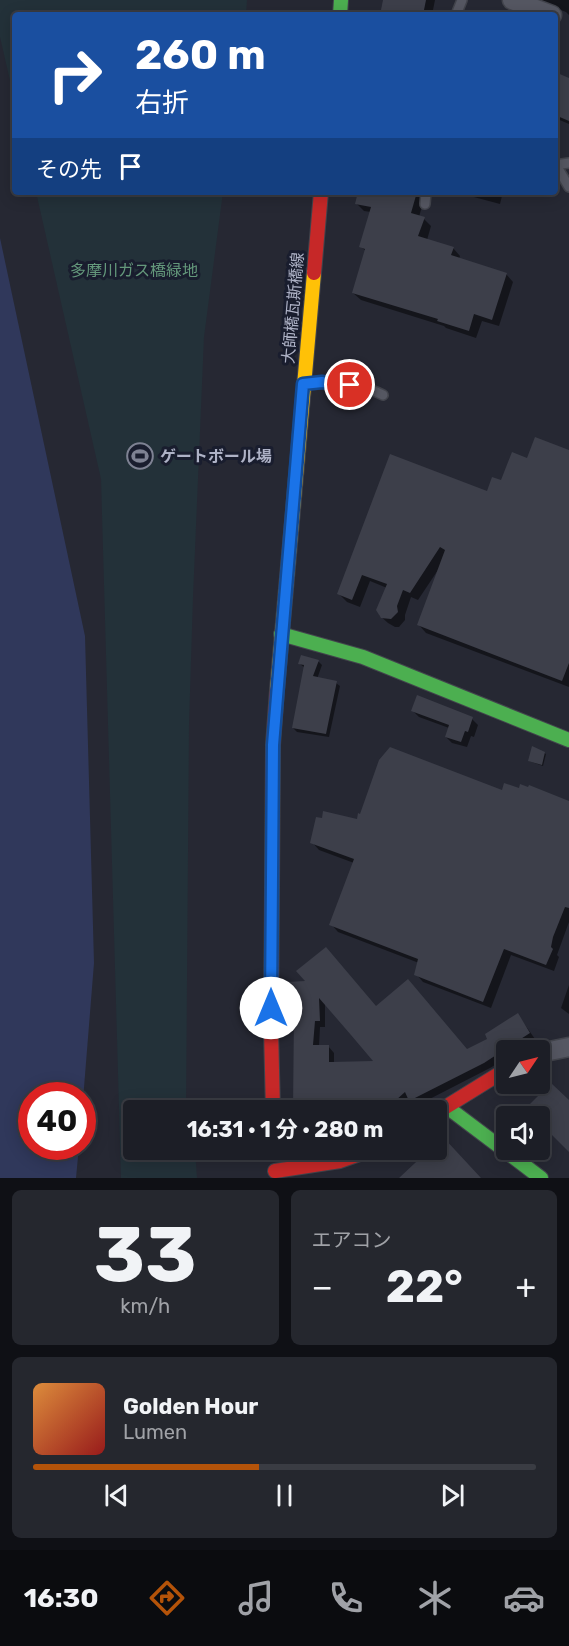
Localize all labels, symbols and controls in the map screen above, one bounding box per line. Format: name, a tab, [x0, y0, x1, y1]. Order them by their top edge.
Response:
text: 260 m	[135, 30, 266, 80]
icon: right	[36, 36, 114, 114]
text: 右折	[135, 87, 189, 119]
icon: arrive	[114, 150, 147, 183]
text: その先	[36, 156, 102, 183]
street label: 大師橋瓦斯橋線	[279, 251, 307, 365]
park label: 多摩川ガス橋緑地	[70, 261, 198, 280]
pin	[324, 359, 375, 410]
icon: arrive	[333, 368, 366, 401]
sports icon: ゲートボール場	[125, 441, 155, 471]
place label: ゲートボール場	[160, 447, 272, 466]
position arrow	[239, 976, 303, 1040]
north arrow	[496, 1040, 550, 1094]
map controls	[496, 1040, 550, 1160]
speed limit sign: 40	[18, 1082, 96, 1160]
button: sound	[496, 1106, 550, 1160]
text: 16:31 · 1 分 · 280 m	[187, 1116, 383, 1143]
text: 33	[94, 1208, 197, 1301]
text: エアコン	[312, 1228, 392, 1252]
text: 22°	[386, 1260, 463, 1313]
text: −	[312, 1267, 333, 1306]
text: +	[515, 1267, 536, 1306]
text: km/h	[120, 1294, 170, 1318]
text: Golden Hour	[123, 1393, 258, 1420]
text: Lumen	[123, 1420, 187, 1444]
icon: previous	[100, 1479, 133, 1512]
icon: pause	[268, 1479, 301, 1512]
icon: next	[436, 1479, 469, 1512]
icon: directions	[146, 1577, 188, 1619]
icon: music	[235, 1577, 277, 1619]
icon: phone	[325, 1577, 367, 1619]
icon: climate	[414, 1577, 456, 1619]
icon: car	[503, 1577, 545, 1619]
text: 16:30	[24, 1582, 99, 1614]

